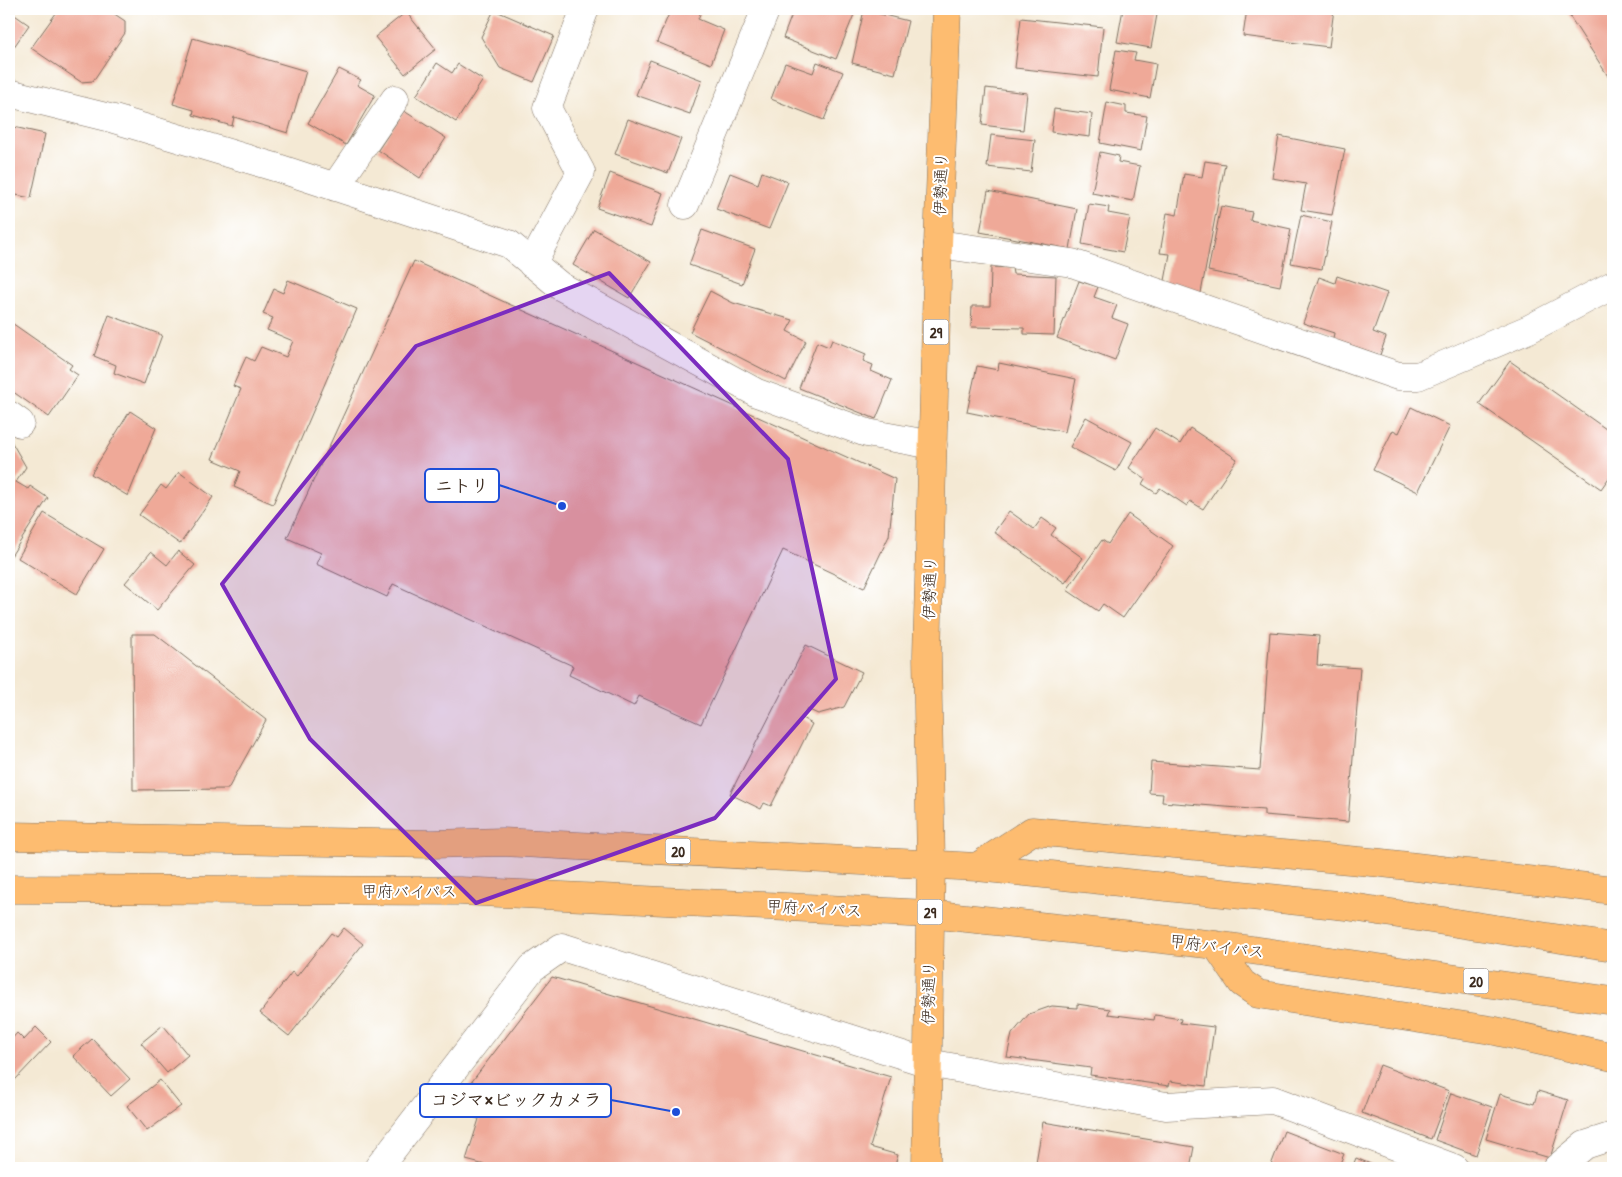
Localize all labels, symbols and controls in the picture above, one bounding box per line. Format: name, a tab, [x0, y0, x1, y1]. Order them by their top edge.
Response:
street label: 伊勢通り	[928, 152, 952, 216]
road number: 29	[924, 320, 948, 344]
callout: ニトリ	[425, 469, 499, 502]
text: ニトリ	[435, 473, 489, 498]
street label: 伊勢通り	[917, 556, 941, 620]
road number: 20	[666, 838, 690, 864]
street label: 甲府バイパス	[361, 880, 457, 902]
street label: 甲府バイパス	[766, 895, 862, 921]
road number: 29	[918, 900, 942, 924]
street label: 甲府バイパス	[1168, 929, 1266, 963]
street label: 伊勢通り	[916, 961, 940, 1025]
road number: 20	[1464, 968, 1488, 994]
callout: コジマ×ビックカメラ	[420, 1084, 611, 1117]
text: コジマ×ビックカメラ	[431, 1087, 601, 1112]

